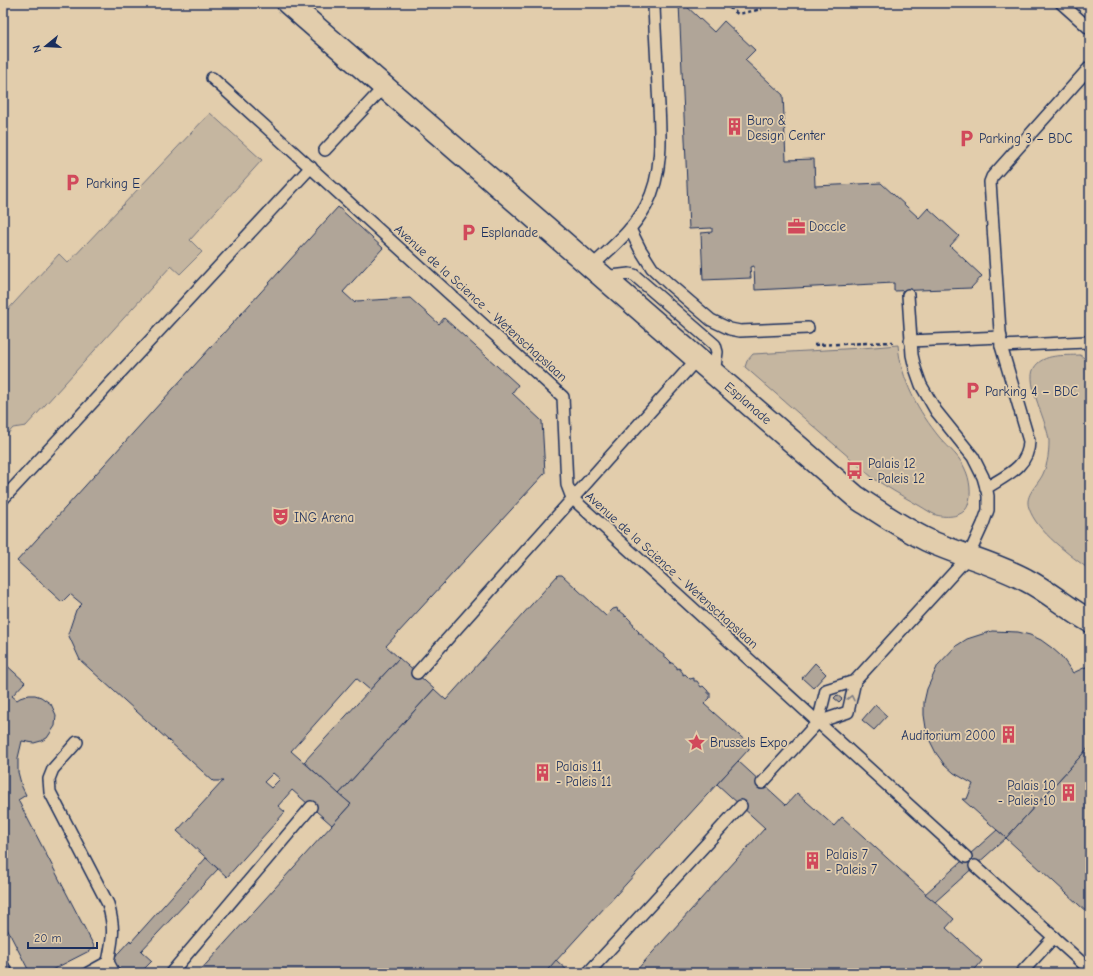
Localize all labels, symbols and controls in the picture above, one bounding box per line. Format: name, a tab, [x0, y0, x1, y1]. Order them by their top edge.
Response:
north arrow	[26, 26, 66, 66]
text: N	[30, 44, 44, 54]
place label: Buro & Design Center	[747, 113, 826, 143]
building icon: Buro & Design Center	[724, 117, 744, 137]
parking icon: Parking 3 – BDC	[956, 128, 976, 148]
place label: Parking 3 – BDC	[979, 131, 1073, 146]
parking icon: Parking E	[63, 173, 83, 193]
place label: Parking E	[86, 176, 140, 191]
office icon: Doccle	[786, 216, 806, 236]
place label: Doccle	[809, 219, 846, 234]
street label: Avenue de la Science - Wetenschapslaan	[392, 221, 570, 385]
parking icon: Esplanade	[458, 222, 478, 242]
place label: Esplanade	[481, 225, 538, 240]
street label: Esplanade	[722, 379, 775, 428]
parking icon: Parking 4 – BDC	[962, 381, 982, 401]
place label: Parking 4 – BDC	[985, 384, 1078, 399]
place label: Palais 12 - Paleis 12	[868, 456, 925, 486]
bus stop icon: Palais 12 - Paleis 12	[845, 460, 865, 480]
street label: Avenue de la Science - Wetenschapslaan	[583, 488, 761, 652]
theatre icon: ING Arena	[271, 507, 291, 527]
place label: ING Arena	[294, 510, 354, 525]
one-way arrow	[847, 695, 855, 702]
building icon: Auditorium 2000	[999, 725, 1019, 745]
place label: Auditorium 2000	[901, 728, 996, 743]
place icon: Brussels Expo	[687, 732, 707, 752]
place label: Brussels Expo	[710, 735, 788, 750]
place label: Palais 11 - Paleis 11	[556, 759, 611, 789]
building icon: Palais 11 - Paleis 11	[533, 763, 553, 783]
place label: Palais 10 - Paleis 10	[998, 778, 1056, 808]
building icon: Palais 10 - Paleis 10	[1059, 782, 1079, 802]
place label: Palais 7 - Paleis 7	[826, 847, 877, 877]
building icon: Palais 7 - Paleis 7	[803, 851, 823, 871]
scale bar	[28, 924, 97, 950]
text: 20 m	[34, 931, 62, 945]

